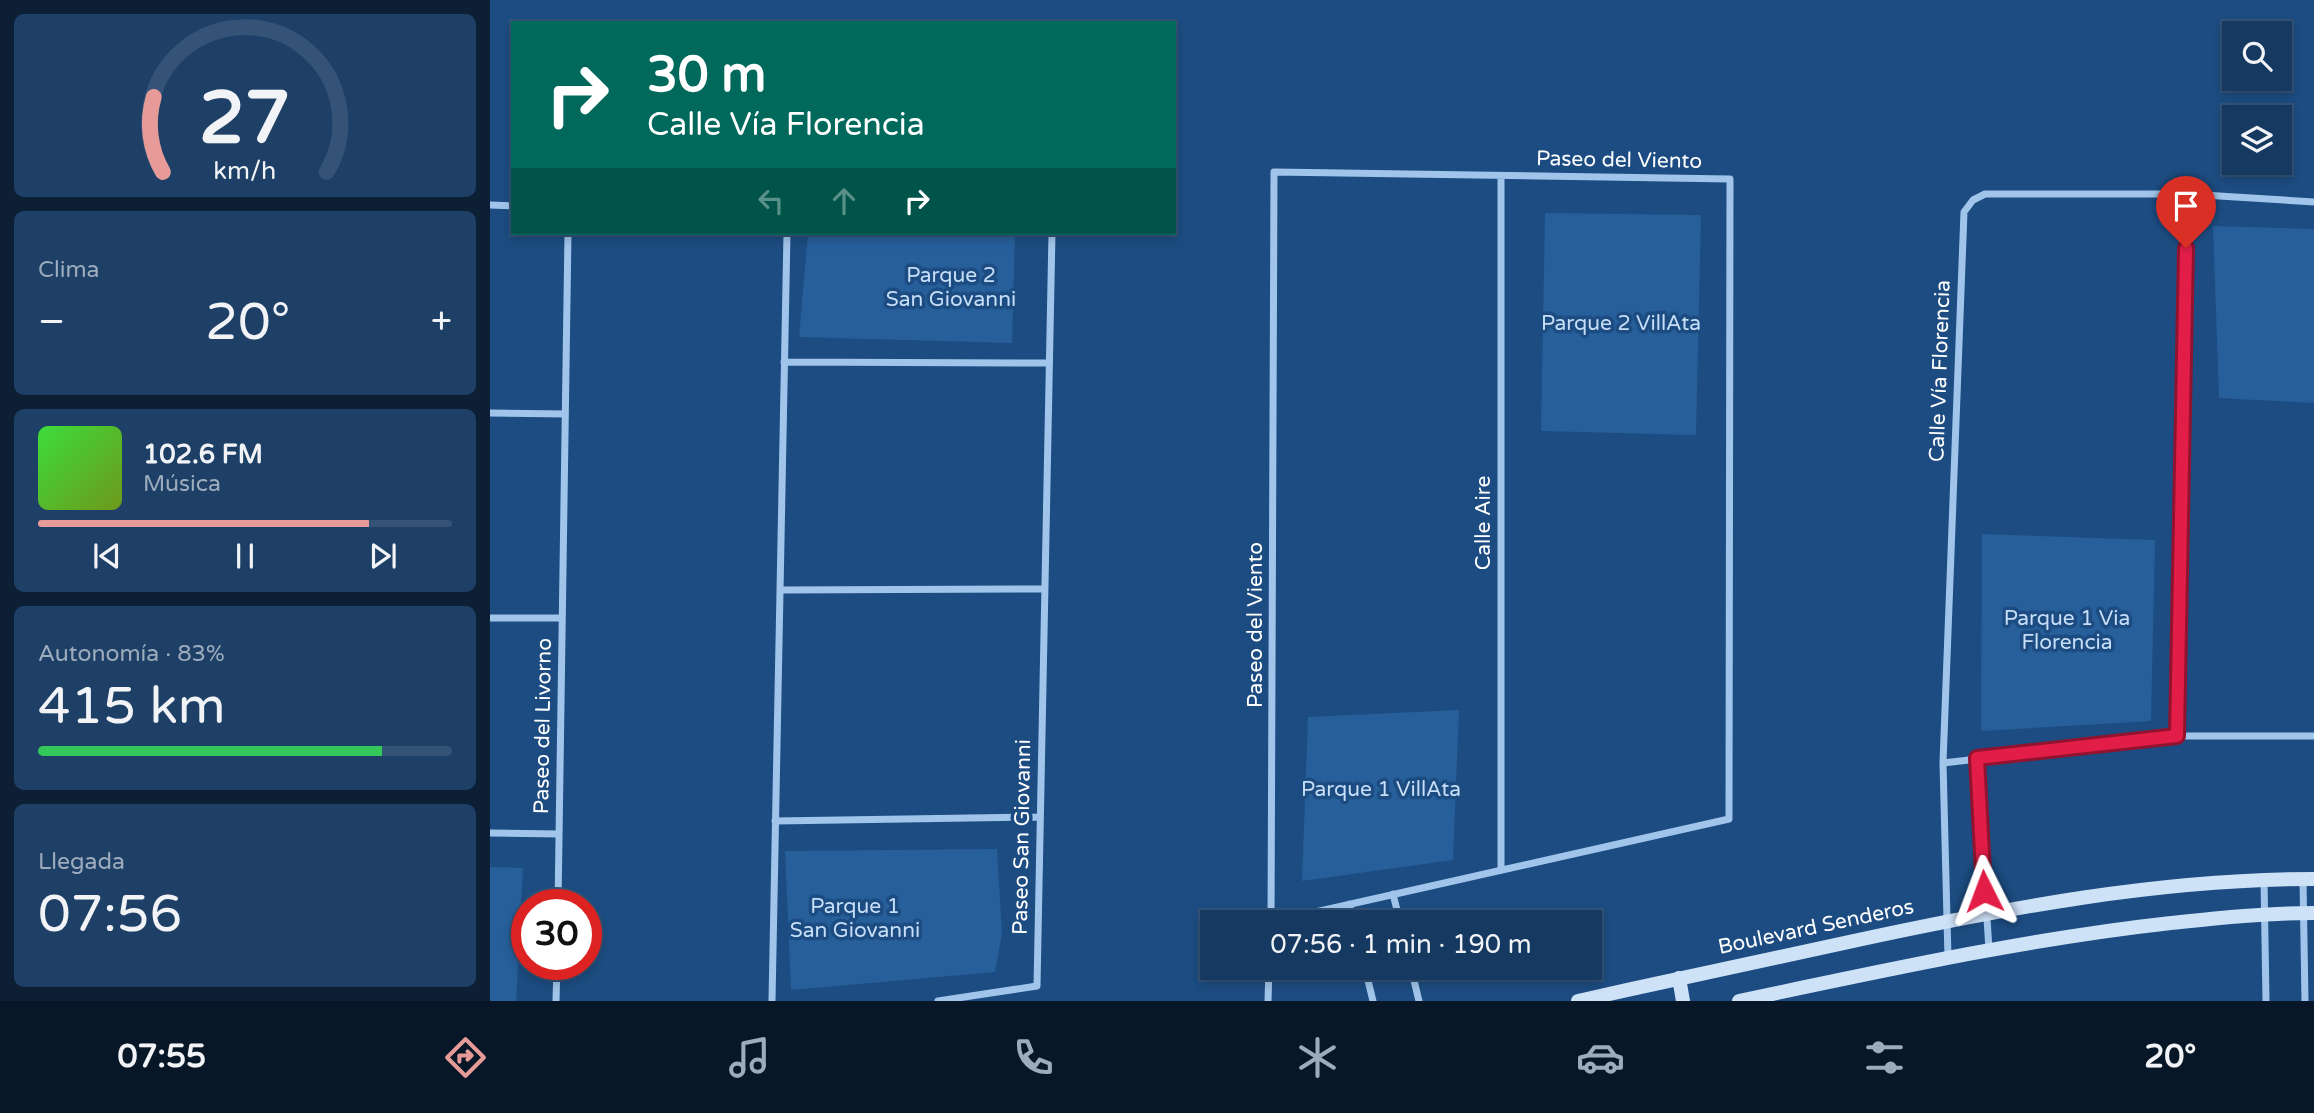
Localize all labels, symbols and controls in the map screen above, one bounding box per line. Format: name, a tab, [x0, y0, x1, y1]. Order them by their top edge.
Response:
map controls	[2222, 21, 2292, 175]
button: search	[2222, 21, 2292, 91]
text: 30 m	[647, 46, 766, 105]
icon: right	[532, 49, 623, 140]
text: 27	[199, 75, 291, 163]
button: layers	[2222, 105, 2292, 175]
text: Calle Vía Florencia	[647, 106, 925, 144]
street label: Paseo del Viento	[1536, 146, 1702, 174]
text: km/h	[214, 156, 276, 186]
pin	[2156, 176, 2216, 248]
icon: left	[752, 182, 790, 220]
icon: ahead	[825, 182, 863, 220]
icon: right	[898, 182, 936, 220]
icon: arrive	[2167, 187, 2205, 225]
text: Clima	[38, 256, 99, 284]
park label: Parque 2 San Giovanni	[886, 263, 1016, 312]
street label: Calle Vía Florencia	[1924, 279, 1956, 463]
text: 20°	[205, 291, 290, 354]
text: −	[38, 299, 65, 345]
text: +	[431, 299, 452, 345]
park label: Parque 2 VillAta	[1541, 311, 1701, 336]
text: 102.6 FM	[143, 439, 263, 470]
text: Música	[143, 470, 221, 498]
street label: Calle Aire	[1471, 476, 1496, 570]
icon: previous	[88, 537, 126, 575]
icon: pause	[226, 537, 264, 575]
icon: next	[364, 537, 402, 575]
street label: Paseo del Viento	[1243, 542, 1268, 708]
park label: Parque 1 Via Florencia	[2004, 606, 2130, 655]
street label: Paseo del Livorno	[529, 638, 557, 814]
text: Autonomía · 83%	[38, 640, 225, 668]
text: 415 km	[38, 675, 226, 738]
street label: Paseo San Giovanni	[1008, 739, 1036, 935]
park label: Parque 1 VillAta	[1301, 777, 1461, 802]
text: Llegada	[38, 848, 125, 876]
position arrow	[1947, 854, 2021, 928]
text: 07:56	[38, 883, 182, 946]
speed limit sign: 30	[511, 889, 602, 980]
park label: Parque 1 San Giovanni	[790, 894, 920, 943]
street label: Boulevard Senderos	[1716, 894, 1916, 960]
text: 07:56 · 1 min · 190 m	[1270, 929, 1532, 960]
icon: directions	[441, 1033, 490, 1082]
icon: music	[725, 1033, 774, 1082]
icon: phone	[1009, 1033, 1058, 1082]
icon: climate	[1293, 1033, 1342, 1082]
icon: car	[1576, 1033, 1625, 1082]
icon: filters	[1860, 1033, 1909, 1082]
text: 07:55	[117, 1038, 206, 1076]
text: 20°	[2144, 1038, 2196, 1076]

